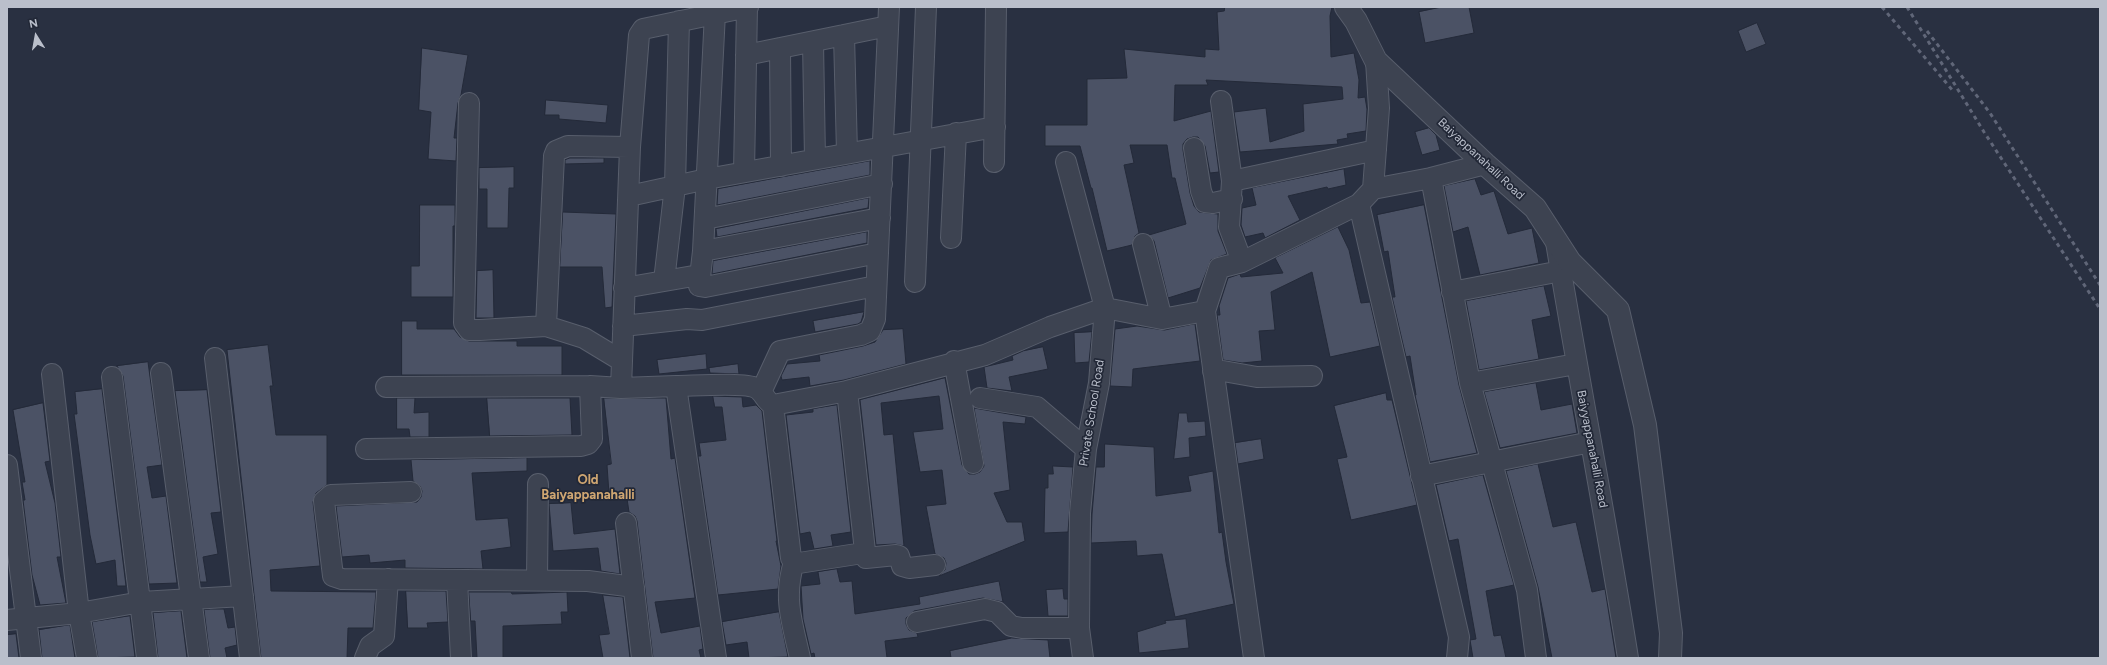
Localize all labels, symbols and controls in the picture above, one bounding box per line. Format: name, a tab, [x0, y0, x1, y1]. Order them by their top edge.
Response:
north arrow	[16, 16, 56, 56]
text: N	[28, 17, 39, 31]
street label: Baiyappanahalli Road	[1435, 115, 1527, 203]
street label: Private School Road	[1076, 359, 1108, 467]
street label: Baiyyappanahalli Road	[1574, 389, 1610, 509]
district label: Old Baiyappanahalli	[541, 472, 635, 503]

